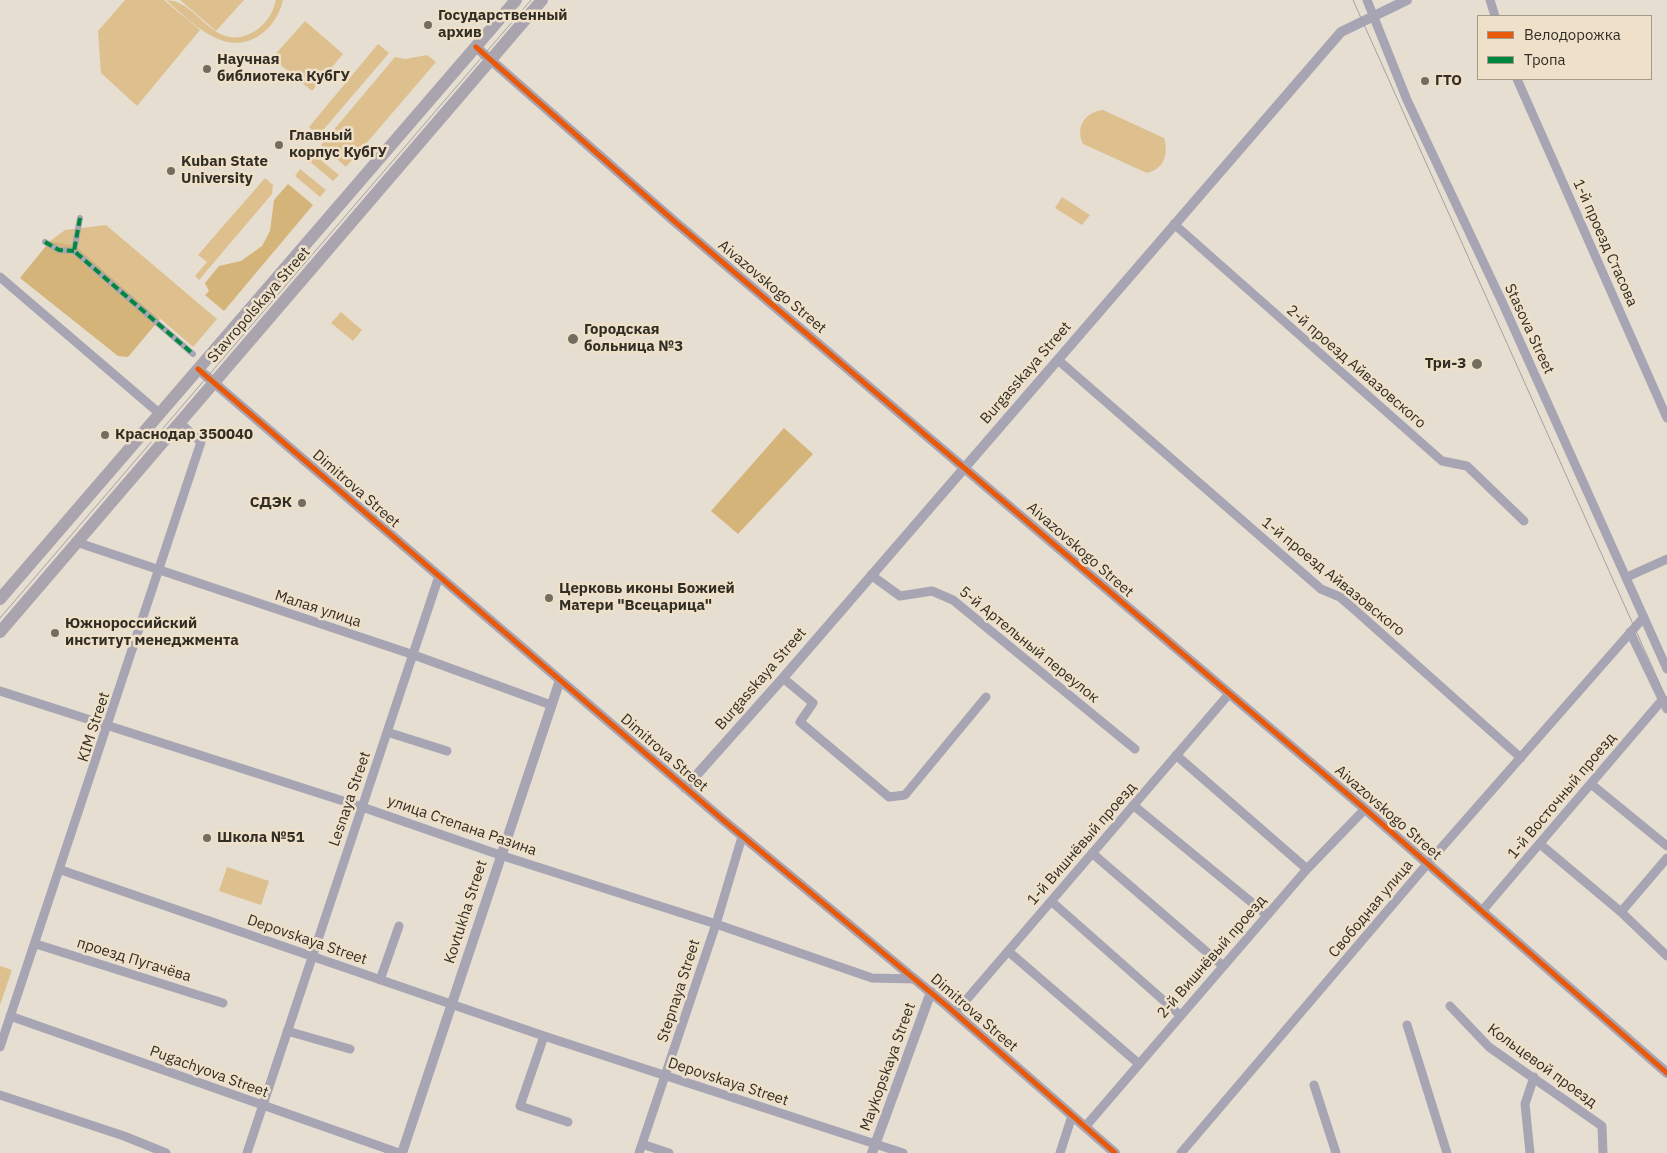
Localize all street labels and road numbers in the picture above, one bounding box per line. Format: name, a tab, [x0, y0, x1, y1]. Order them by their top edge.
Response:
street label: 1-й проезд Стасова	[1569, 176, 1641, 310]
street label: Aivazovskogo Street	[714, 237, 830, 337]
street label: Stavropolskaya Street	[204, 244, 314, 366]
street label: Stasova Street	[1500, 281, 1558, 377]
street label: 2-й проезд Айвазовского	[1283, 302, 1429, 432]
street label: Burgasskaya Street	[977, 318, 1075, 428]
street label: Dimitrova Street	[309, 446, 403, 532]
street label: Aivazovskogo Street	[1023, 499, 1137, 601]
street label: 1-й проезд Айвазовского	[1258, 514, 1408, 640]
street label: 5-й Артельный переулок	[955, 583, 1103, 707]
street label: Малая улица	[272, 587, 364, 631]
street label: Burgasskaya Street	[712, 624, 810, 734]
street label: KIM Street	[74, 690, 114, 764]
street label: Dimitrova Street	[617, 710, 711, 796]
street label: 1-й Восточный проезд	[1504, 729, 1620, 863]
street label: Lesnaya Street	[325, 749, 375, 849]
street label: Aivazovskogo Street	[1331, 762, 1445, 864]
street label: 1-й Вишнёвый проезд	[1024, 779, 1140, 909]
street label: улица Степана Разина	[385, 792, 539, 860]
street label: Свободная улица	[1325, 857, 1417, 961]
street label: Kovtukha Street	[441, 858, 491, 966]
street label: 2-й Вишнёвый проезд	[1154, 892, 1270, 1022]
street label: Depovskaya Street	[245, 911, 369, 969]
street label: проезд Пугачёва	[75, 934, 193, 986]
street label: Stepnaya Street	[654, 937, 704, 1045]
street label: Dimitrova Street	[927, 970, 1021, 1056]
street label: Maykopskaya Street	[856, 1000, 920, 1134]
street label: Кольцевой проезд	[1484, 1020, 1600, 1112]
street label: Pugachyova Street	[147, 1042, 271, 1102]
street label: Depovskaya Street	[665, 1054, 791, 1110]

